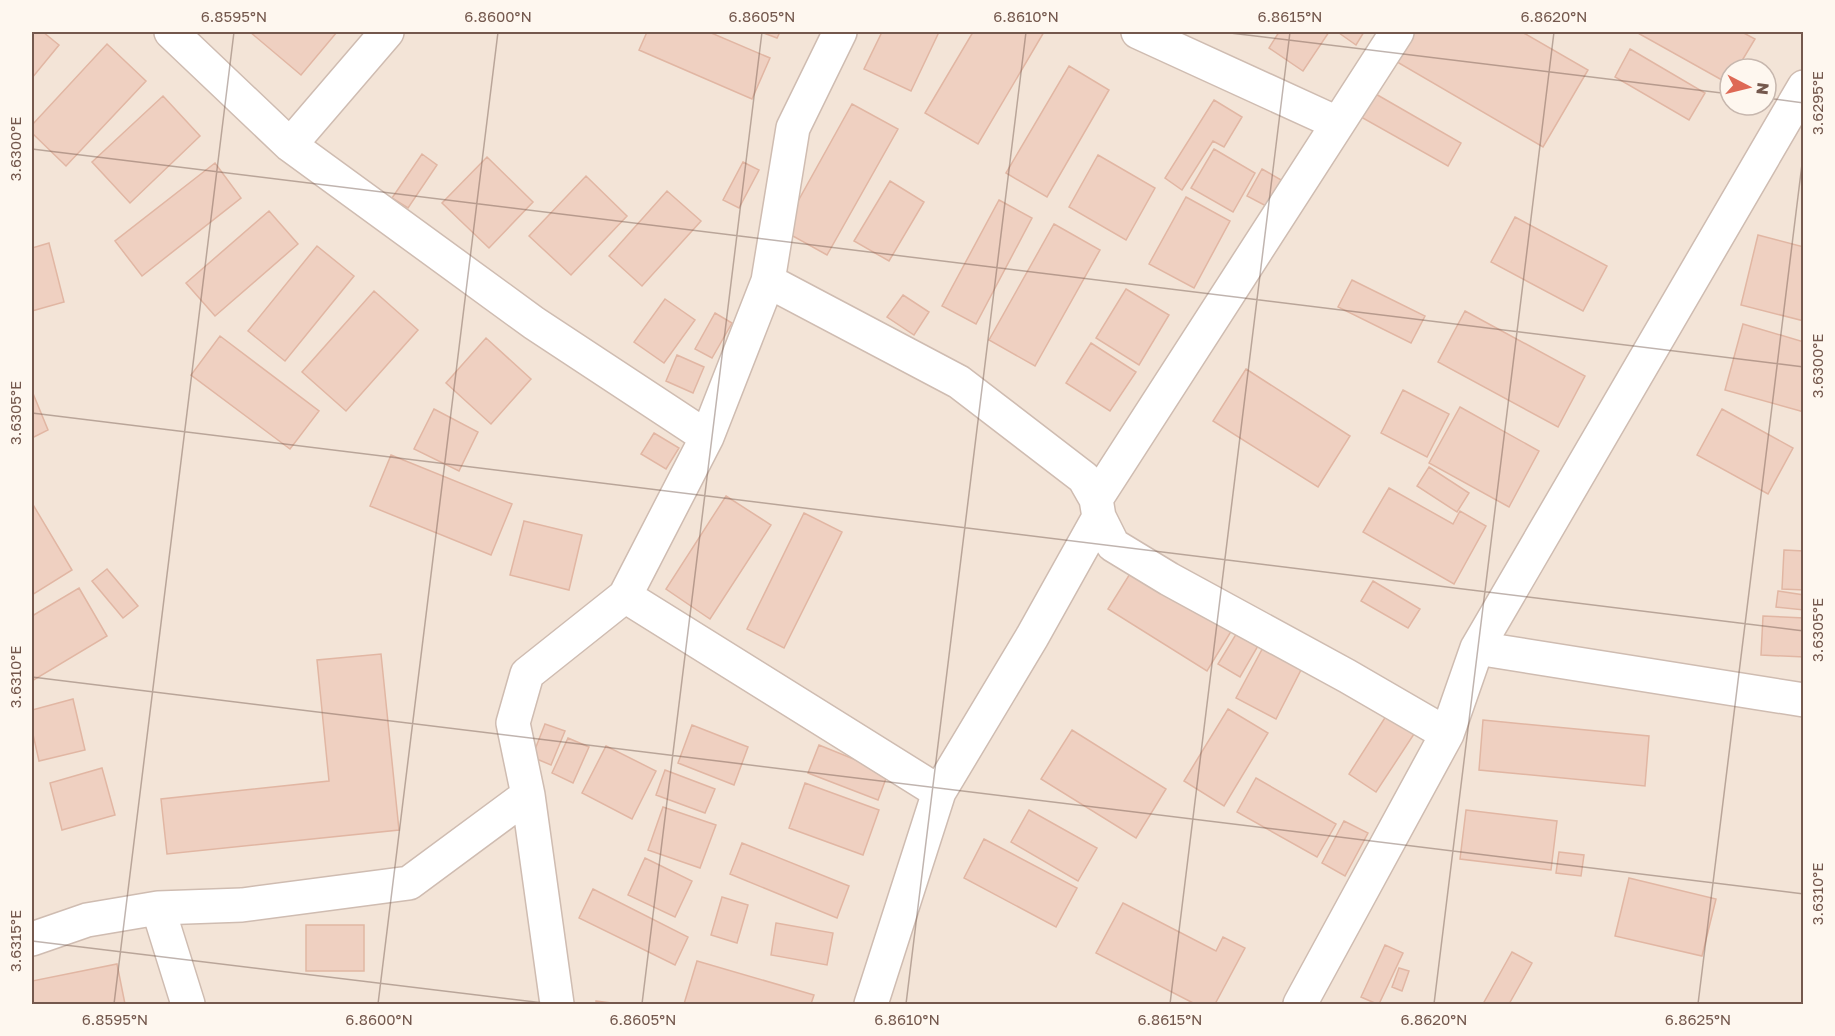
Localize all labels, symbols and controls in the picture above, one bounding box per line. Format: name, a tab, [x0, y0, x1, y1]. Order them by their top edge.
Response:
text: 6.8595°N	[201, 7, 267, 25]
text: 6.8600°N	[464, 7, 532, 25]
text: 6.8605°N	[728, 7, 796, 25]
text: 6.8610°N	[993, 7, 1059, 25]
text: 6.8615°N	[1257, 7, 1323, 25]
text: 6.8620°N	[1520, 7, 1588, 25]
north arrow	[1718, 57, 1778, 117]
text: 3.6295°E	[1808, 71, 1826, 135]
text: N	[1752, 82, 1774, 96]
text: 3.6300°E	[6, 117, 24, 181]
text: 3.6300°E	[1808, 334, 1826, 398]
text: 3.6305°E	[6, 381, 24, 445]
text: 3.6305°E	[1808, 598, 1826, 662]
text: 3.6310°E	[6, 646, 24, 708]
text: 3.6310°E	[1808, 863, 1826, 925]
text: 3.6315°E	[6, 910, 24, 972]
text: 6.8595°N	[82, 1010, 148, 1028]
text: 6.8600°N	[345, 1010, 413, 1028]
text: 6.8605°N	[609, 1010, 677, 1028]
text: 6.8610°N	[874, 1010, 940, 1028]
text: 6.8615°N	[1137, 1010, 1203, 1028]
text: 6.8620°N	[1400, 1010, 1468, 1028]
text: 6.8625°N	[1665, 1010, 1731, 1028]

